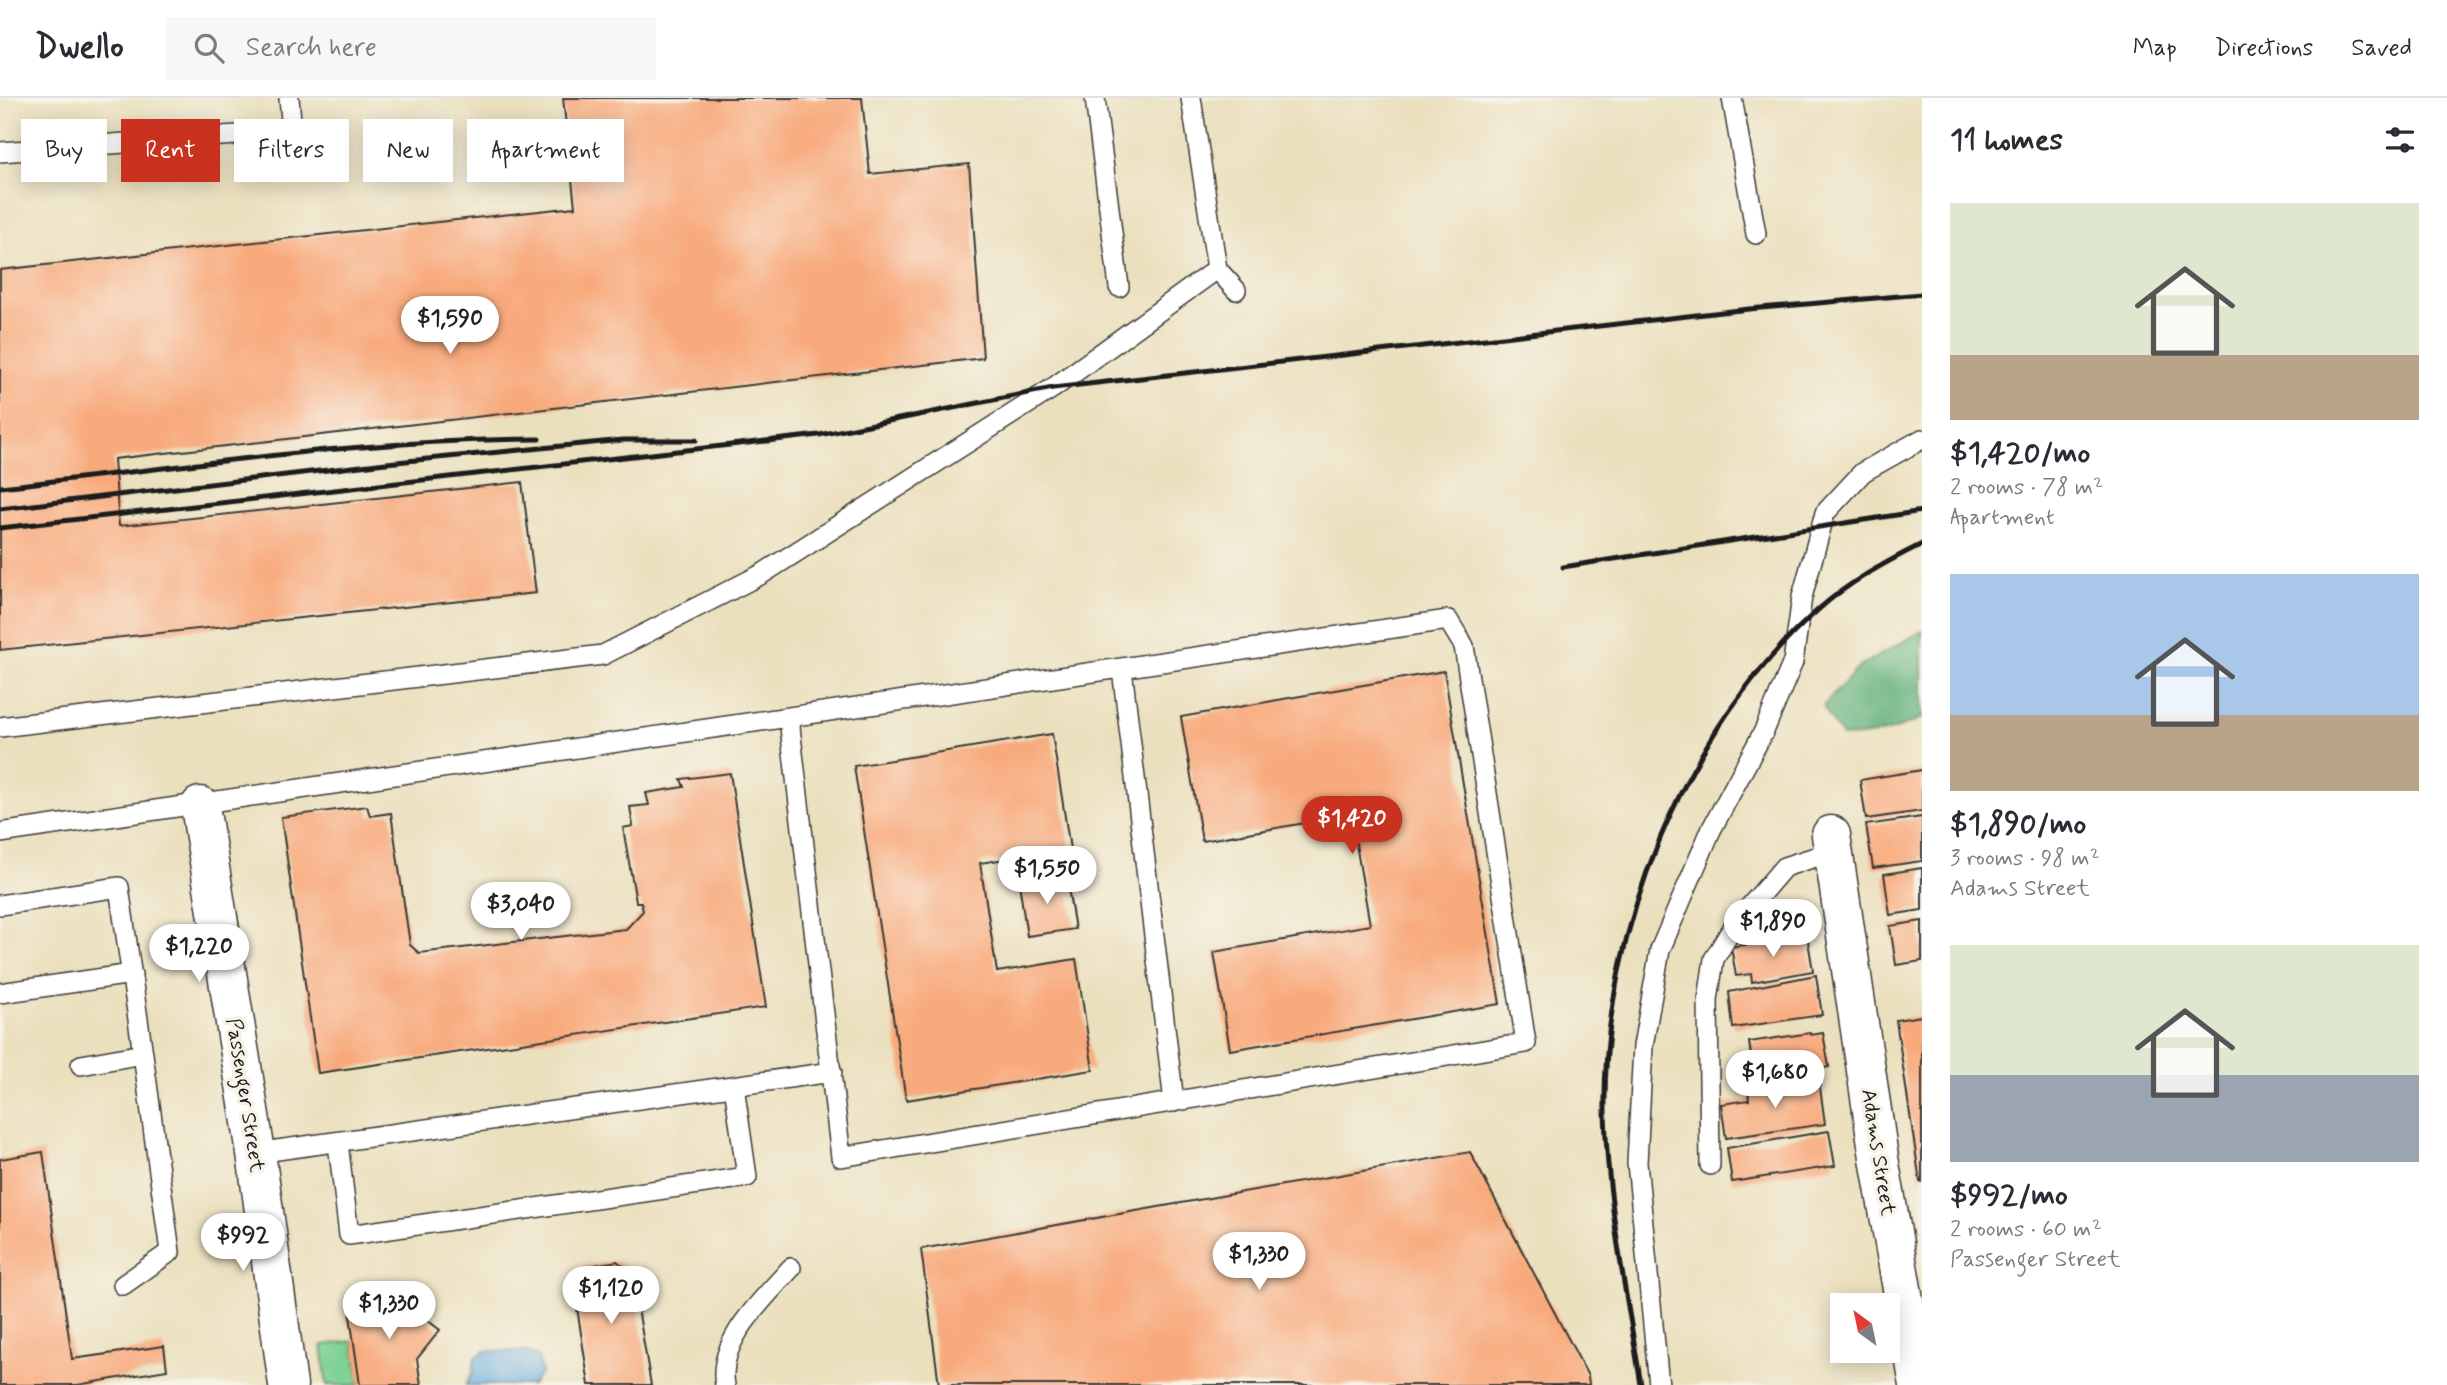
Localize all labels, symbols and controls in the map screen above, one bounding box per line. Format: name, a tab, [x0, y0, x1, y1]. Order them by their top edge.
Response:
search box	[166, 17, 656, 80]
text: Dwello	[35, 26, 124, 70]
icon: search	[190, 29, 228, 67]
text: Search here	[246, 31, 377, 65]
text: Map	[2133, 33, 2177, 64]
text: Directions	[2215, 33, 2313, 64]
text: Saved	[2351, 33, 2412, 64]
chip: Buy	[21, 119, 107, 182]
chip: Rent	[121, 119, 220, 182]
chip: Filters	[234, 119, 349, 182]
chip: New	[363, 119, 453, 182]
chip: Apartment	[467, 119, 624, 182]
text: 11 homes	[1950, 121, 2063, 160]
icon: filters	[2381, 121, 2419, 159]
icon: home	[2122, 248, 2248, 374]
pin: $1,590	[393, 296, 507, 356]
text: $1,590	[417, 304, 483, 334]
text: $1,420/mo	[1950, 434, 2090, 473]
text: 2 rooms · 78 m²	[1950, 473, 2103, 503]
text: Apartment	[1950, 503, 2055, 533]
icon: home	[2122, 619, 2248, 745]
pin: $1,420	[1295, 796, 1409, 856]
text: $1,420	[1317, 804, 1387, 834]
text: $1,890/mo	[1950, 805, 2086, 844]
text: 3 rooms · 98 m²	[1950, 844, 2100, 874]
pin: $1,550	[990, 846, 1104, 906]
text: $1,550	[1014, 854, 1080, 884]
text: Adams Street	[1950, 874, 2090, 904]
pin: $3,040	[464, 882, 578, 942]
text: $3,040	[487, 890, 555, 920]
pin: $1,890	[1716, 900, 1830, 959]
text: $1,890	[1740, 907, 1806, 937]
pin: $1,220	[142, 924, 256, 984]
text: $1,220	[165, 932, 233, 962]
icon: home	[2122, 990, 2248, 1116]
street label: Passenger Street	[217, 1016, 271, 1175]
pin: $1,680	[1718, 1051, 1832, 1110]
text: $1,680	[1742, 1058, 1808, 1088]
street label: Adams Street	[1854, 1087, 1902, 1218]
text: $992/mo	[1950, 1176, 2068, 1215]
pin: $992	[202, 1214, 284, 1273]
text: 2 rooms · 60 m²	[1950, 1215, 2102, 1245]
text: $992	[217, 1221, 269, 1251]
pin: $1,330	[1202, 1232, 1316, 1292]
text: $1,330	[1229, 1240, 1289, 1270]
text: Passenger Street	[1950, 1245, 2121, 1275]
pin: $1,120	[554, 1266, 668, 1326]
text: $1,120	[578, 1274, 644, 1304]
pin: $1,330	[332, 1282, 446, 1341]
text: $1,330	[359, 1289, 419, 1319]
north arrow	[1830, 1293, 1900, 1363]
map controls	[1830, 1293, 1900, 1363]

